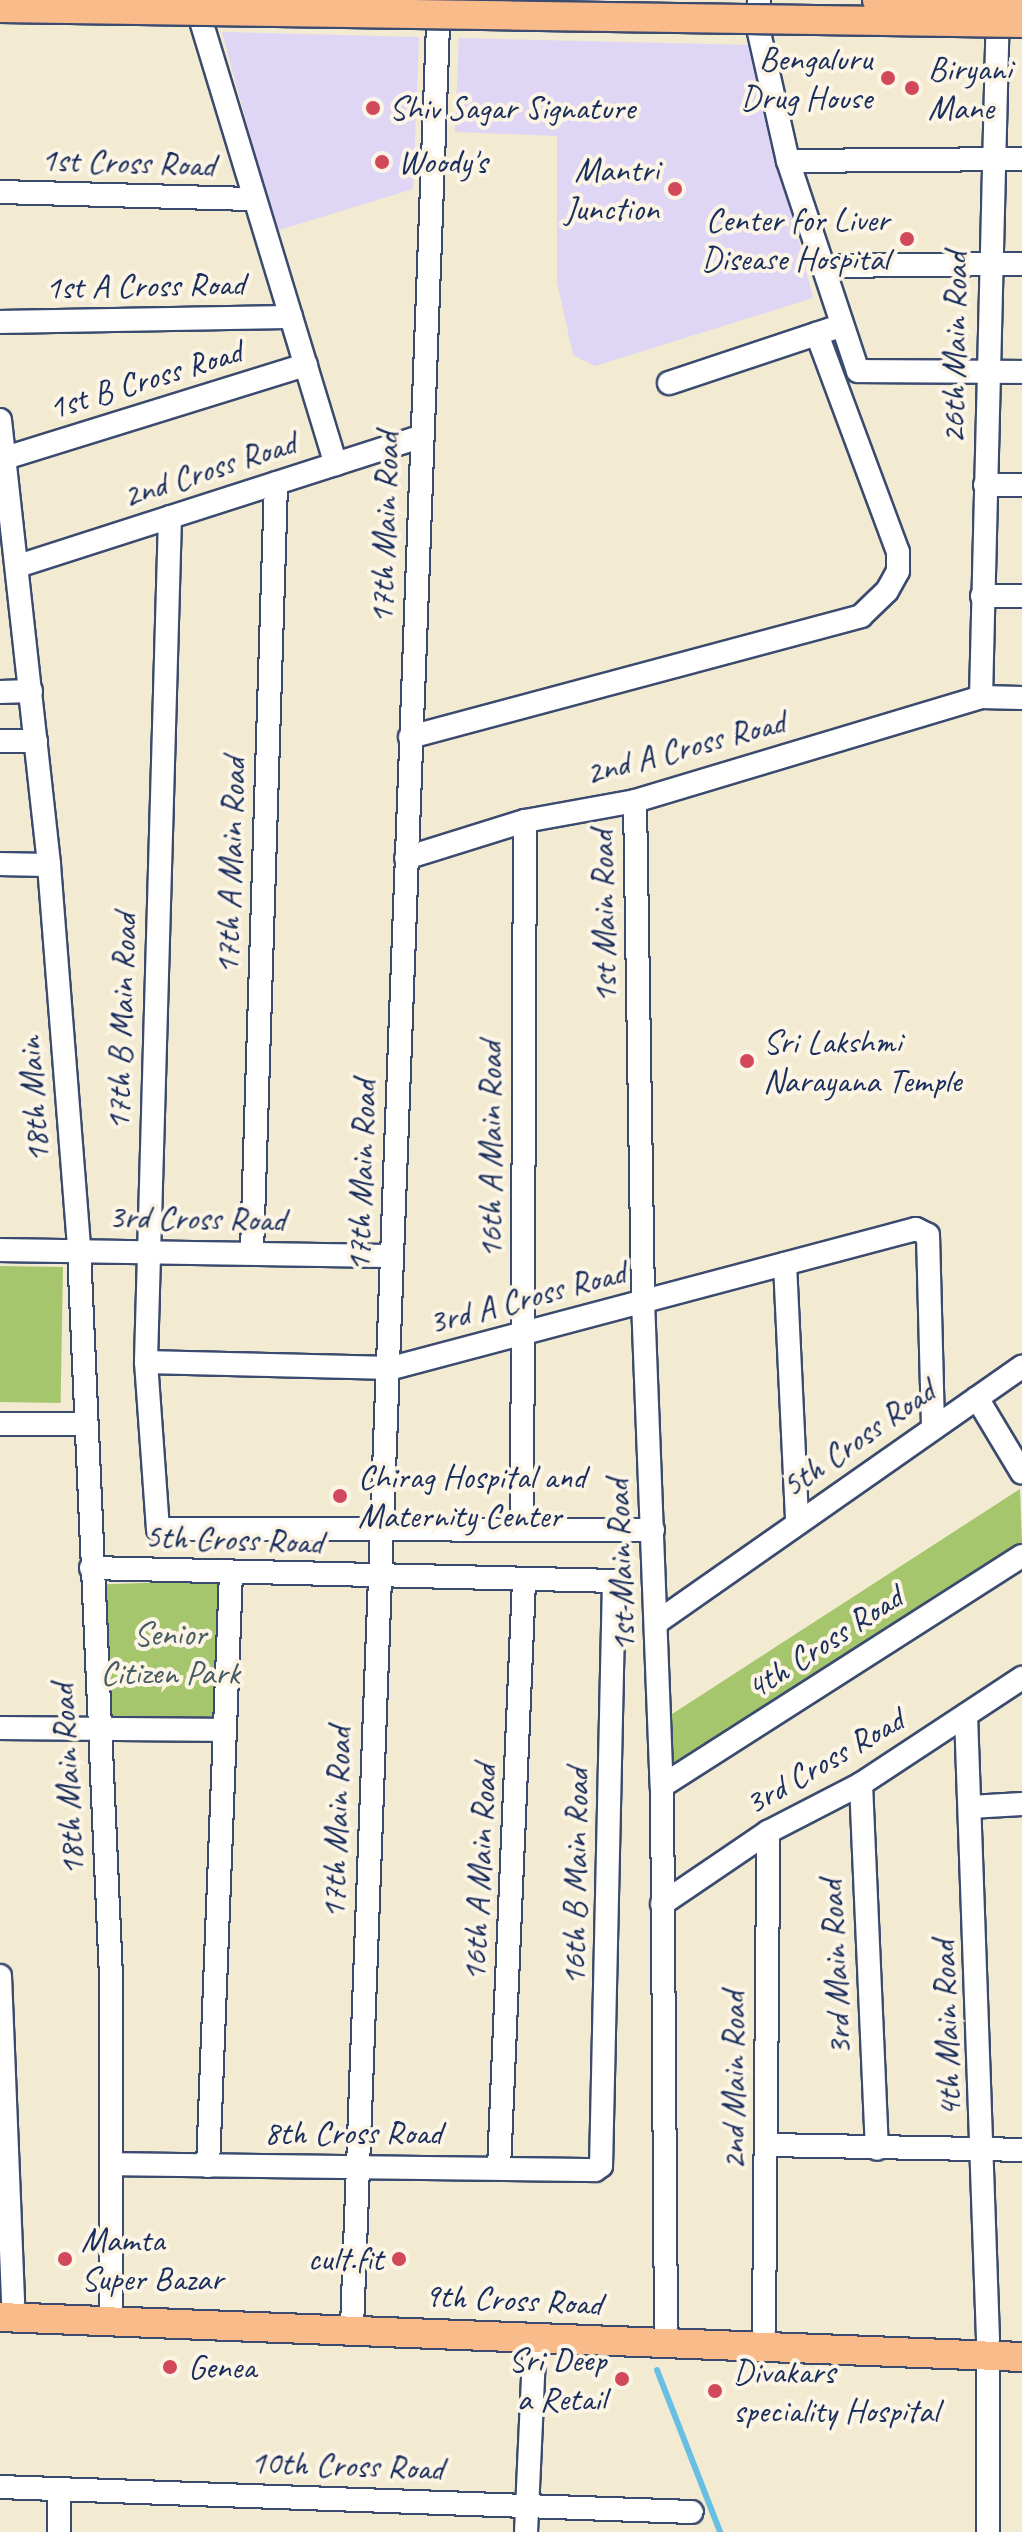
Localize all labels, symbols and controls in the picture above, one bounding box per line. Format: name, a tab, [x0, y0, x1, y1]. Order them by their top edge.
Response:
place label: Bengaluru Drug House	[741, 38, 872, 118]
place label: Biryani Mane	[928, 48, 1012, 128]
marker: Bengaluru Drug House	[879, 69, 897, 87]
marker: Biryani Mane	[903, 79, 921, 97]
place label: Shiv Sagar Signature	[389, 88, 637, 128]
marker: Shiv Sagar Signature	[364, 99, 382, 117]
street label: 1st Cross Road	[40, 139, 216, 185]
place label: Woody's	[398, 142, 487, 182]
place label: Mantri Junction	[565, 149, 659, 228]
marker: Woody's	[373, 153, 391, 171]
marker: Mantri Junction	[666, 180, 684, 198]
place label: Center for Liver Disease Hospital	[702, 199, 889, 278]
marker: Center for Liver Disease Hospital	[896, 228, 918, 250]
street label: 26th Main Road	[932, 252, 976, 444]
street label: 1st A Cross Road	[45, 263, 245, 307]
street label: 1st B Cross Road	[43, 330, 247, 428]
street label: 2nd Cross Road	[117, 422, 301, 516]
street label: 17th Main Road	[360, 432, 408, 624]
street label: 2nd A Cross Road	[580, 701, 790, 793]
street label: 17th A Main Road	[206, 757, 254, 975]
street label: 1st Main Road	[581, 830, 625, 1004]
street label: 17th B Main Road	[97, 913, 145, 1131]
place label: Sri Lakshmi Narayana Temple	[763, 1021, 960, 1100]
street label: 18th Main	[8, 1035, 58, 1165]
street label: 16th A Main Road	[470, 1042, 510, 1258]
marker: Sri Lakshmi Narayana Temple	[738, 1052, 756, 1070]
street label: 17th Main Road	[337, 1080, 385, 1272]
street label: 3rd Cross Road	[108, 1196, 286, 1240]
street label: 3rd A Cross Road	[424, 1251, 630, 1343]
street label: 5th Cross Road	[773, 1370, 943, 1506]
place label: Chirag Hospital and Maternity Center	[358, 1456, 587, 1536]
street label: 1st Main Road	[597, 1479, 643, 1653]
marker: Chirag Hospital and Maternity Center	[329, 1485, 351, 1507]
street label: 5th Cross Road	[144, 1515, 324, 1563]
street label: 4th Cross Road	[738, 1576, 910, 1708]
park label: Senior Citizen Park	[100, 1613, 240, 1692]
street label: 18th Main Road	[42, 1683, 92, 1877]
street label: 3rd Cross Road	[737, 1699, 911, 1823]
street label: 17th Main Road	[312, 1727, 360, 1919]
street label: 16th A Main Road	[453, 1764, 505, 1982]
street label: 16th B Main Road	[553, 1768, 597, 1986]
street label: 3rd Main Road	[810, 1879, 860, 2057]
street label: 4th Main Road	[923, 1940, 969, 2118]
street label: 2nd Main Road	[713, 1992, 753, 2170]
street label: 8th Cross Road	[264, 2113, 442, 2153]
place label: Mamta Super Bazar	[81, 2219, 223, 2298]
place label: cult.fit	[308, 2239, 383, 2279]
marker: Mamta Super Bazar	[56, 2250, 74, 2268]
marker: cult.fit	[390, 2250, 408, 2268]
street label: 9th Cross Road	[423, 2274, 603, 2324]
place label: Sri Deep a Retail	[508, 2339, 606, 2418]
place label: Genea	[188, 2347, 256, 2387]
place label: Divakars speciality Hospital	[733, 2351, 938, 2430]
marker: Genea	[159, 2356, 181, 2378]
marker: Sri Deep a Retail	[613, 2370, 631, 2388]
marker: Divakars speciality Hospital	[704, 2380, 726, 2402]
street label: 10th Cross Road	[249, 2441, 445, 2489]

